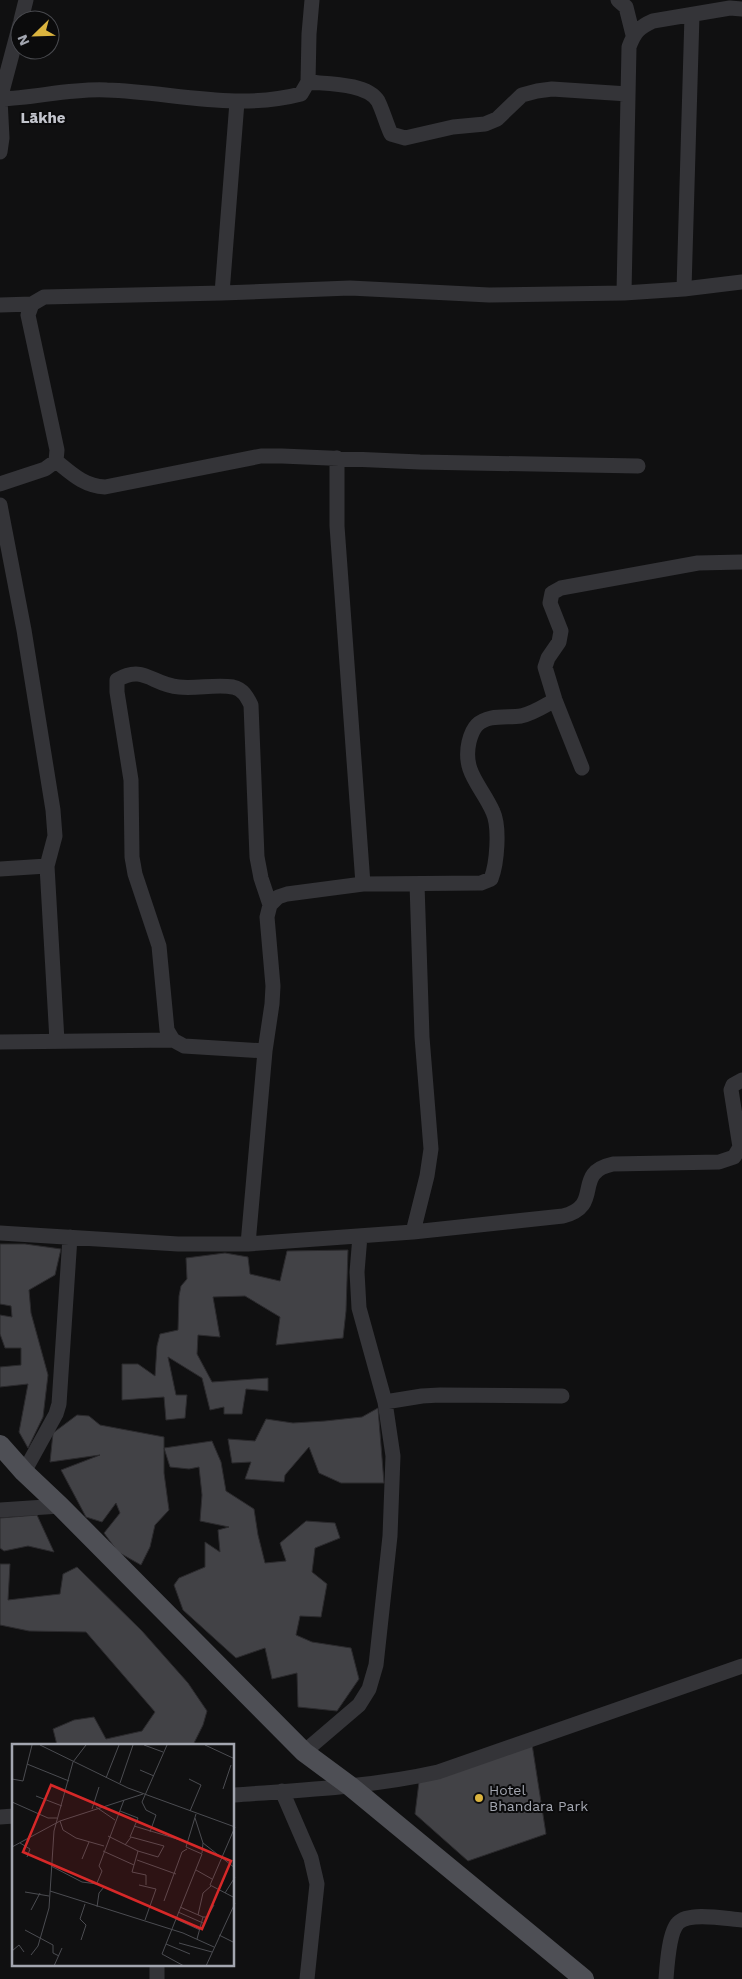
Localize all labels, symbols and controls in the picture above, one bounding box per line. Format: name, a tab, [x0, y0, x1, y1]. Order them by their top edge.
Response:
north arrow	[10, 10, 60, 60]
text: N	[14, 32, 32, 48]
district label: Lākhe	[20, 109, 66, 127]
inset map	[12, 1744, 235, 1966]
place label: Hotel Bhandara Park	[489, 1782, 588, 1814]
marker: Hotel Bhandara Park	[473, 1792, 485, 1804]

